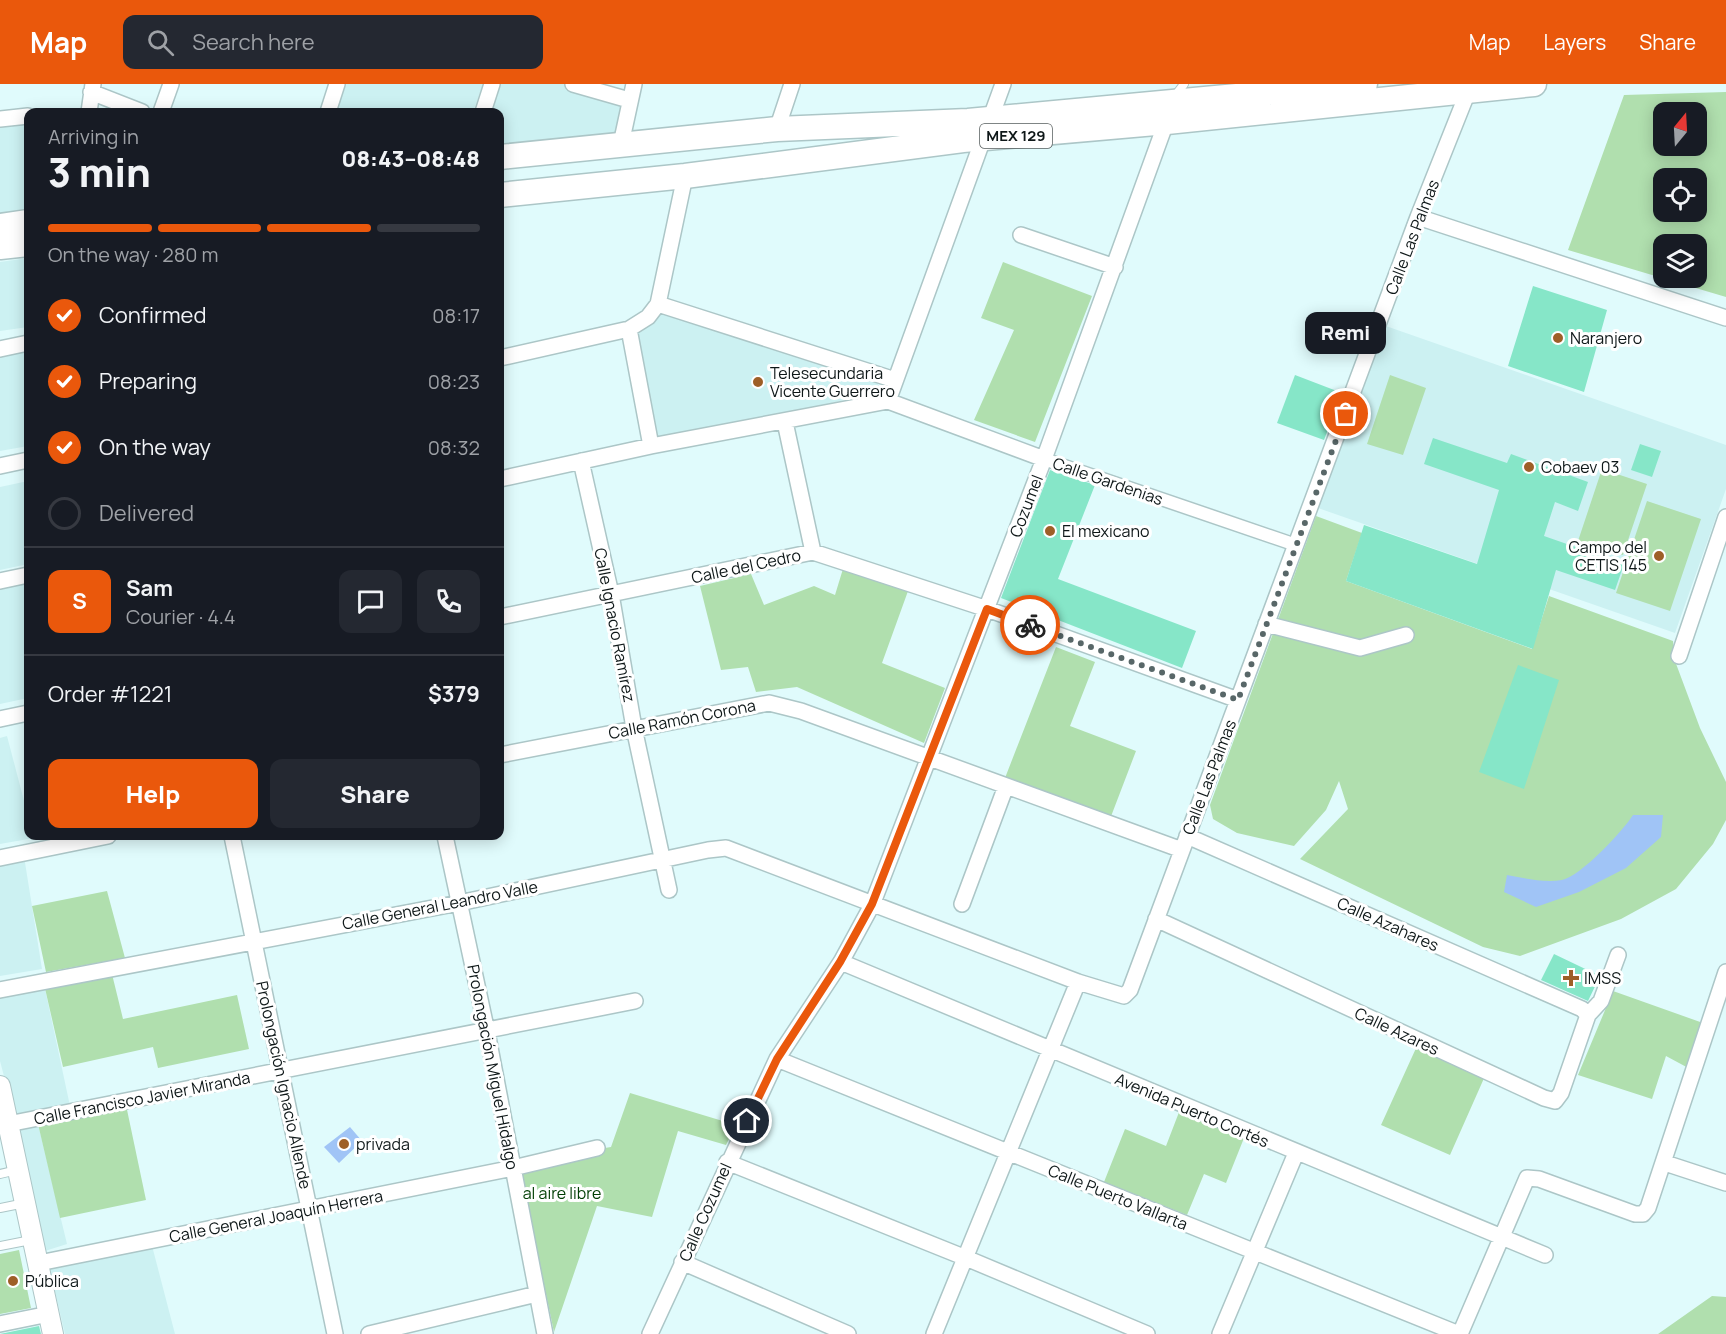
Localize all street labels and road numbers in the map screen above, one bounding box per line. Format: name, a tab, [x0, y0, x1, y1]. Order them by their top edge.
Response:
road number: MEX 129	[980, 124, 1052, 148]
street label: Calle Las Palmas	[1380, 176, 1444, 298]
street label: Calle Gardenias	[1050, 452, 1166, 510]
street label: Cozumel	[1004, 472, 1048, 540]
street label: Calle del Cedro	[689, 544, 803, 588]
street label: Calle Ignacio Ramírez	[589, 546, 641, 704]
street label: Calle Ramón Corona	[607, 694, 757, 744]
street label: Calle Las Palmas	[1177, 716, 1241, 838]
street label: Calle General Leandro Valle	[340, 875, 540, 935]
street label: Calle Azahares	[1334, 892, 1442, 956]
street label: Prolongación Miguel Hidalgo	[462, 963, 524, 1171]
street label: Prolongación Ignacio Allende	[251, 979, 317, 1191]
street label: Calle Azares	[1351, 1002, 1443, 1060]
street label: Calle Francisco Javier Miranda	[32, 1066, 252, 1130]
street label: Avenida Puerto Cortés	[1112, 1068, 1272, 1152]
street label: Calle Cozumel	[673, 1159, 737, 1265]
street label: Calle Puerto Vallarta	[1045, 1159, 1191, 1235]
street label: Calle General Joaquín Herrera	[167, 1184, 385, 1248]

